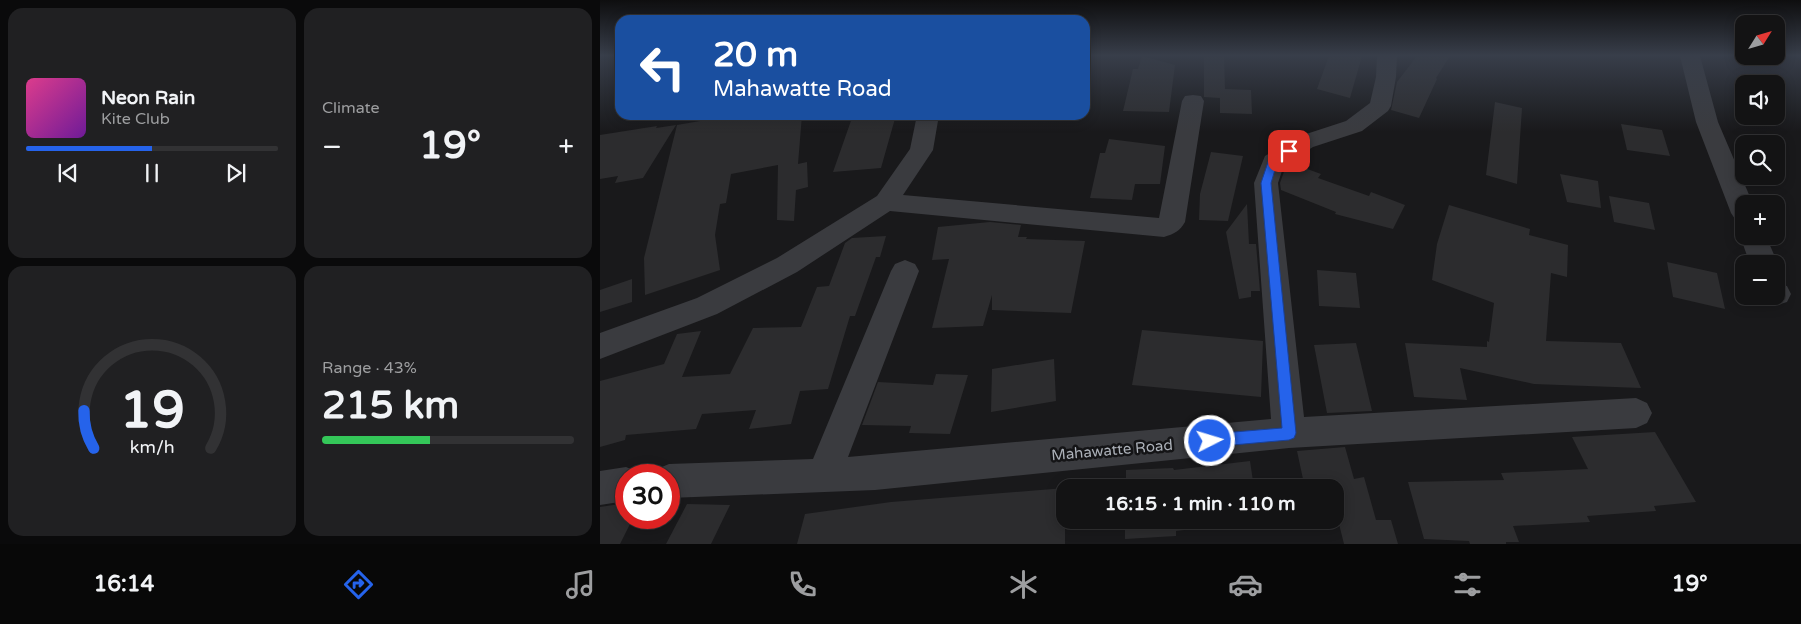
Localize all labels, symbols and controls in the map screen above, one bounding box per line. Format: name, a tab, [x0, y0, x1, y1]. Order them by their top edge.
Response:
north arrow	[1735, 15, 1785, 65]
map controls	[1735, 15, 1785, 305]
text: 20 m	[713, 34, 798, 76]
icon: left	[630, 35, 695, 100]
button: sound	[1735, 75, 1785, 125]
text: Mahawatte Road	[713, 76, 892, 102]
text: Neon Rain	[101, 87, 195, 109]
text: Climate	[322, 98, 380, 118]
text: Kite Club	[101, 109, 170, 129]
text: 19°	[419, 123, 481, 169]
text: −	[322, 130, 342, 164]
text: +	[558, 130, 574, 164]
pin	[1268, 130, 1310, 172]
button: search	[1735, 135, 1785, 185]
icon: arrive	[1275, 137, 1303, 165]
icon: previous	[54, 159, 82, 187]
icon: pause	[138, 159, 166, 187]
icon: next	[222, 159, 250, 187]
button: +	[1735, 195, 1785, 245]
button: −	[1735, 255, 1785, 305]
text: Range · 43%	[322, 358, 417, 378]
text: 19	[119, 379, 185, 442]
text: 215 km	[322, 383, 459, 429]
position arrow	[1183, 414, 1235, 466]
street label: Mahawatte Road	[1051, 436, 1173, 464]
text: km/h	[130, 437, 174, 458]
speed limit sign: 30	[615, 464, 680, 529]
text: 16:15 · 1 min · 110 m	[1104, 493, 1296, 515]
icon: directions	[341, 567, 376, 602]
icon: music	[563, 567, 598, 602]
icon: phone	[785, 567, 820, 602]
icon: climate	[1006, 567, 1041, 602]
icon: car	[1228, 567, 1263, 602]
icon: filters	[1450, 567, 1485, 602]
text: 16:14	[93, 571, 154, 597]
text: 19°	[1672, 571, 1708, 597]

